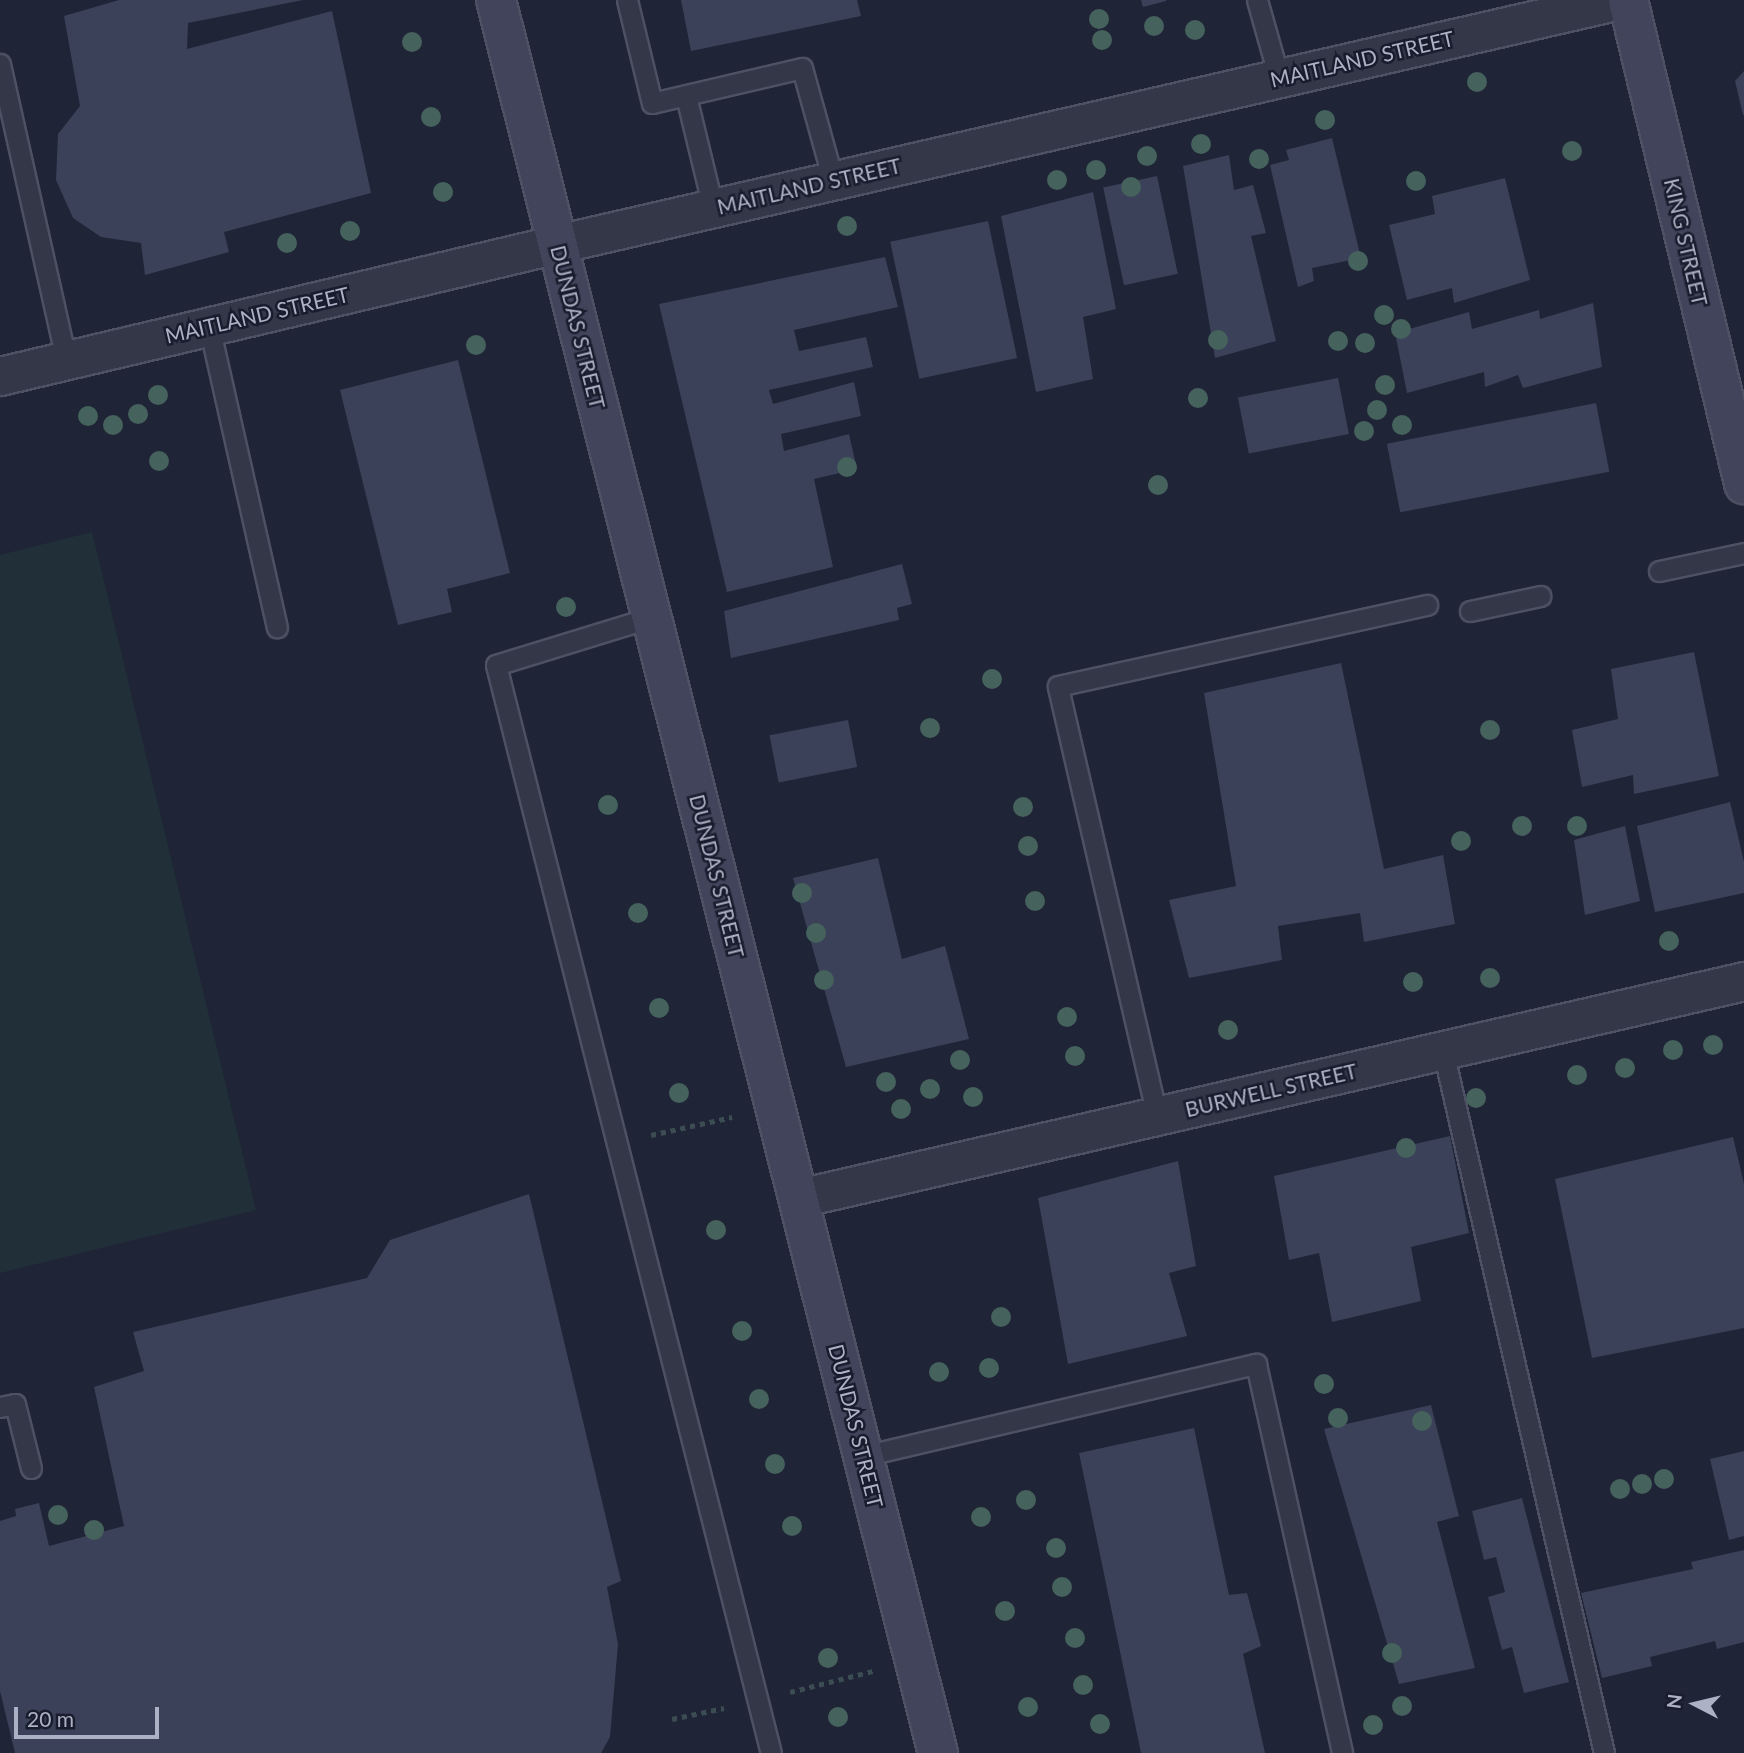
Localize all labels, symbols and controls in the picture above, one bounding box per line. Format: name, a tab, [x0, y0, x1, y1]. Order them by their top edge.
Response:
street label: MAITLAND STREET	[1268, 26, 1456, 92]
street label: MAITLAND STREET	[715, 153, 903, 219]
street label: KING STREET	[1659, 176, 1713, 308]
street label: DUNDAS STREET	[546, 243, 610, 411]
street label: MAITLAND STREET	[163, 282, 351, 348]
street label: DUNDAS STREET	[685, 792, 749, 960]
street label: BURWELL STREET	[1182, 1058, 1360, 1122]
street label: DUNDAS STREET	[824, 1342, 888, 1510]
north arrow	[1660, 1669, 1730, 1739]
text: N	[1661, 1693, 1686, 1710]
scale bar	[18, 1694, 163, 1738]
text: 20 m	[27, 1706, 74, 1731]

